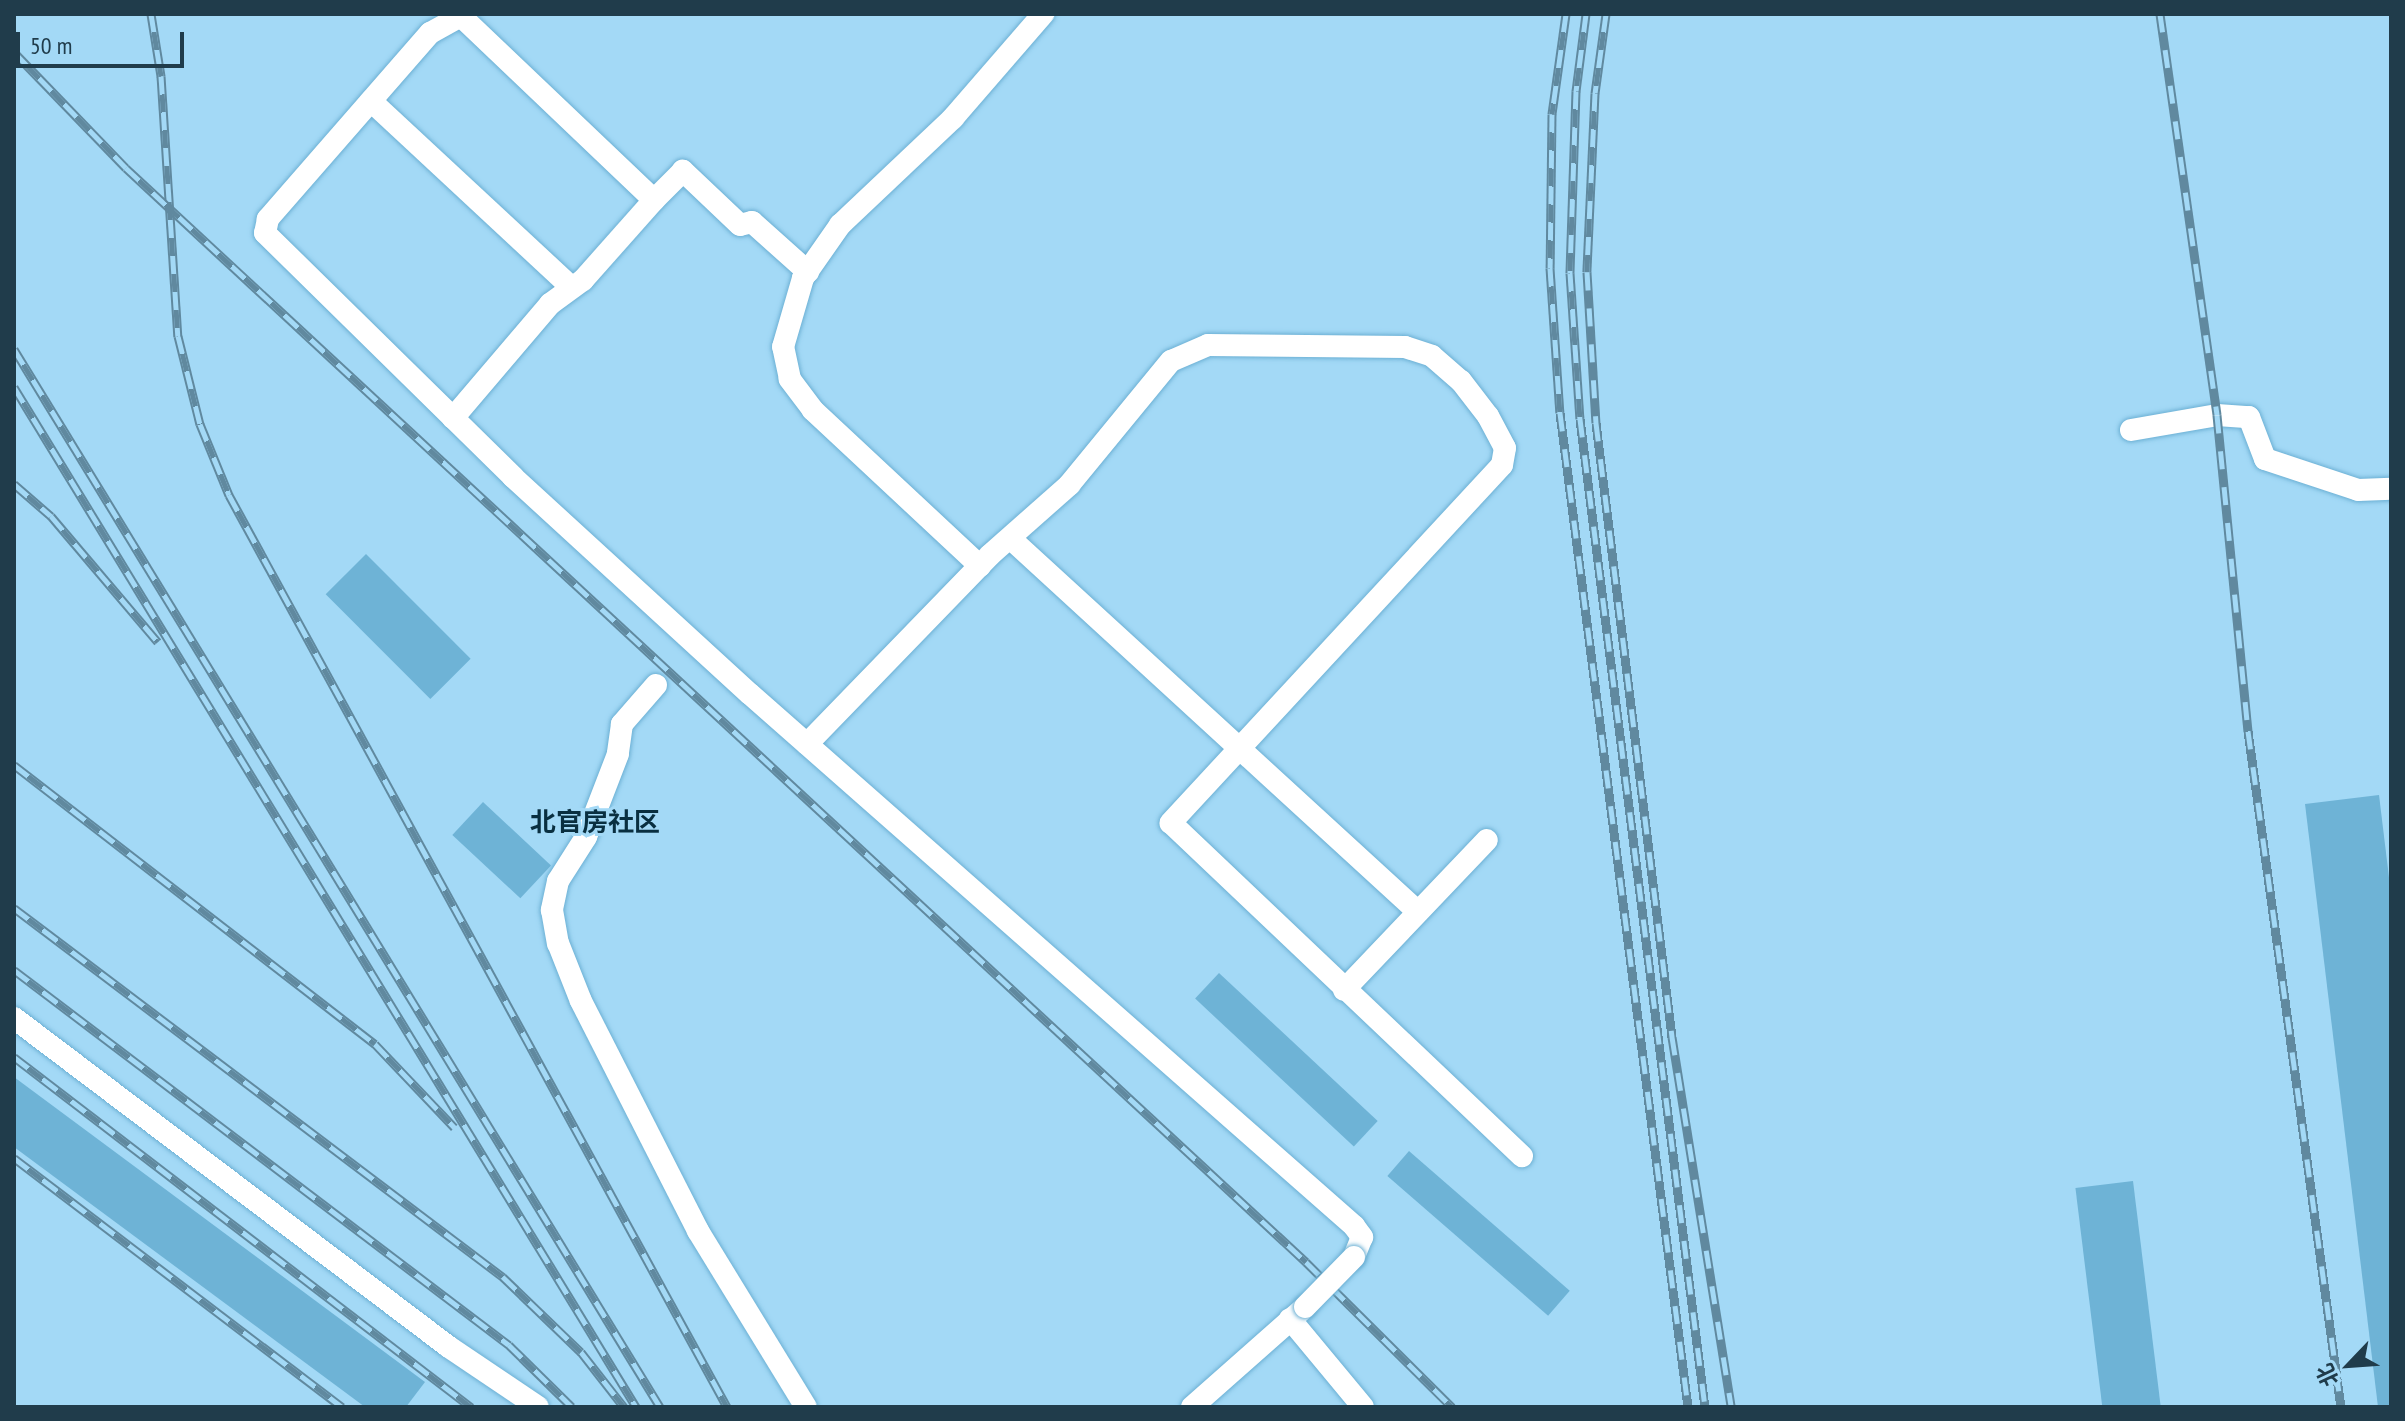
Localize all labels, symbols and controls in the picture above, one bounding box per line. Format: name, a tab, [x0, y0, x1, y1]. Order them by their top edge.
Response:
scale bar	[20, 16, 188, 66]
text: 50 m	[30, 30, 72, 61]
district label: 北官房社区	[530, 806, 660, 838]
north arrow	[2309, 1325, 2389, 1405]
text: 北	[2310, 1359, 2345, 1391]

